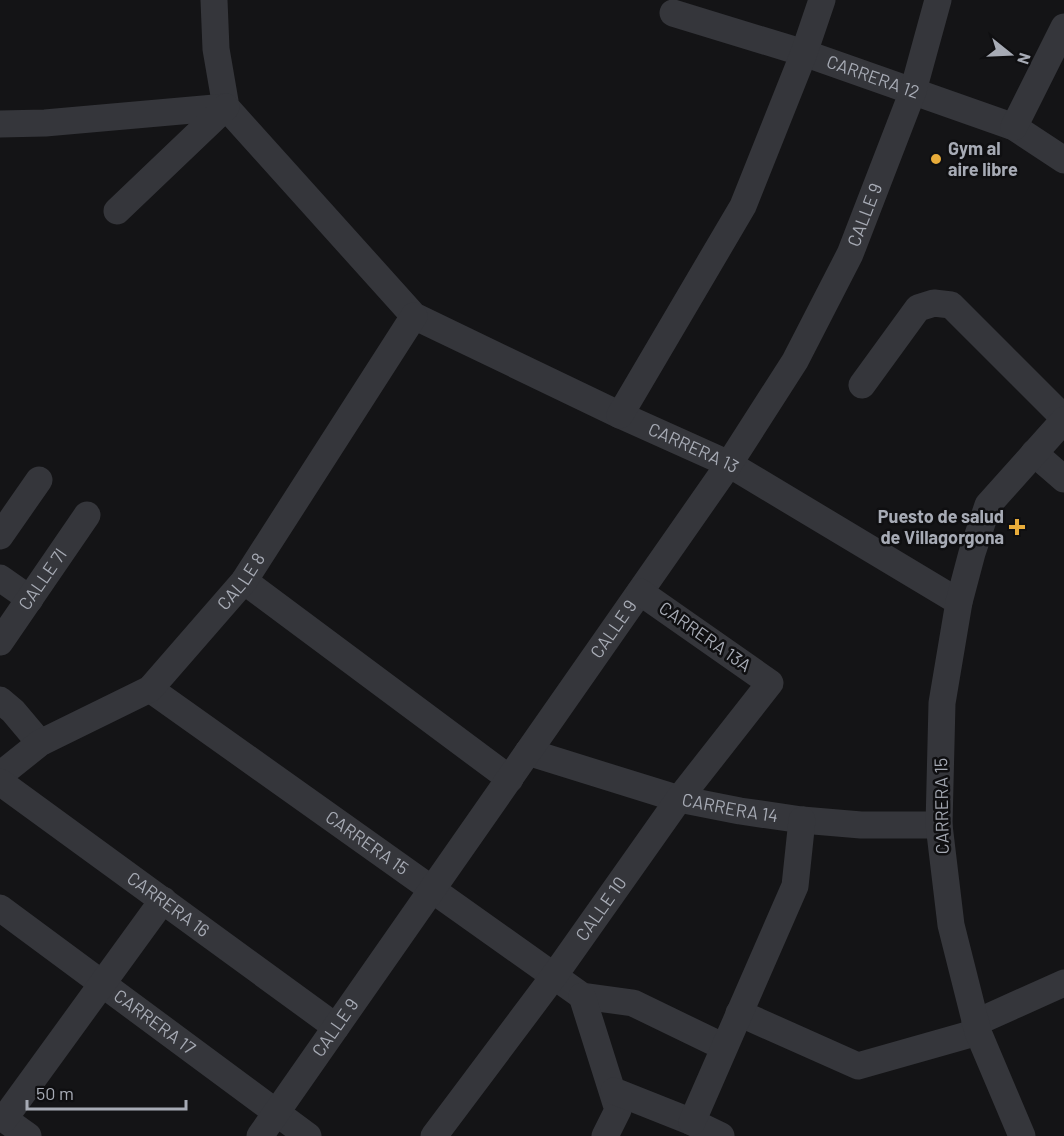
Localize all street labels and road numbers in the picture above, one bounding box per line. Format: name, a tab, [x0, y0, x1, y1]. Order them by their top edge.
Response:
street label: CARRERA 12	[824, 50, 923, 103]
street label: CALLE 9	[842, 180, 886, 249]
street label: CARRERA 13	[645, 417, 743, 477]
street label: CALLE 7I	[13, 544, 71, 614]
street label: CALLE 8	[212, 548, 269, 614]
street label: CALLE 9	[585, 595, 641, 662]
street label: CARRERA 13A	[655, 596, 756, 676]
street label: CARRERA 15	[929, 758, 953, 854]
street label: CARRERA 14	[680, 788, 780, 826]
street label: CARRERA 15	[322, 805, 413, 879]
street label: CARRERA 16	[123, 866, 214, 941]
street label: CALLE 10	[570, 872, 631, 945]
street label: CARRERA 17	[110, 984, 200, 1059]
street label: CALLE 9	[307, 994, 363, 1061]

